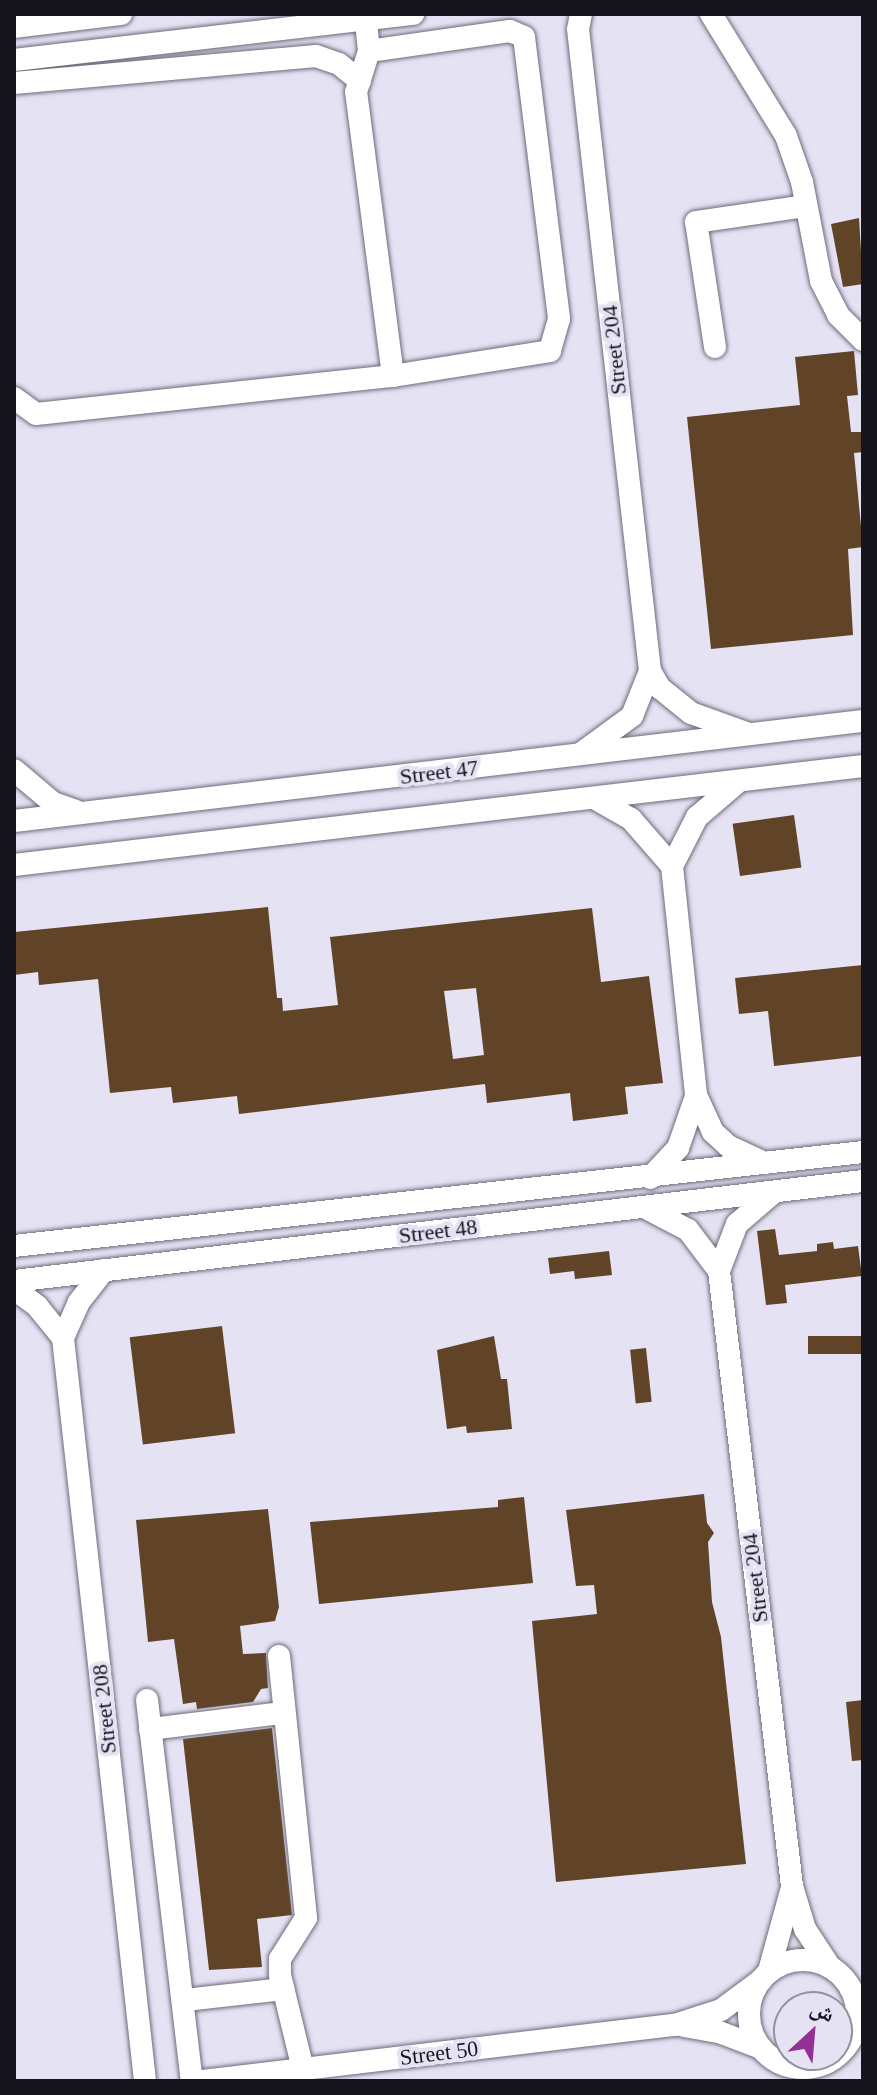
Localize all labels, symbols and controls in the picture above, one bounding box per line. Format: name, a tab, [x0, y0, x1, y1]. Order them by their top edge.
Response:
street label: Street 204	[596, 304, 632, 396]
street label: Street 47	[398, 754, 480, 790]
street label: Street 48	[397, 1213, 479, 1249]
street label: Street 204	[736, 1532, 774, 1624]
street label: Street 208	[86, 1663, 122, 1755]
north arrow	[773, 1991, 853, 2071]
text: ش	[807, 1994, 839, 2027]
street label: Street 50	[398, 2035, 480, 2071]

